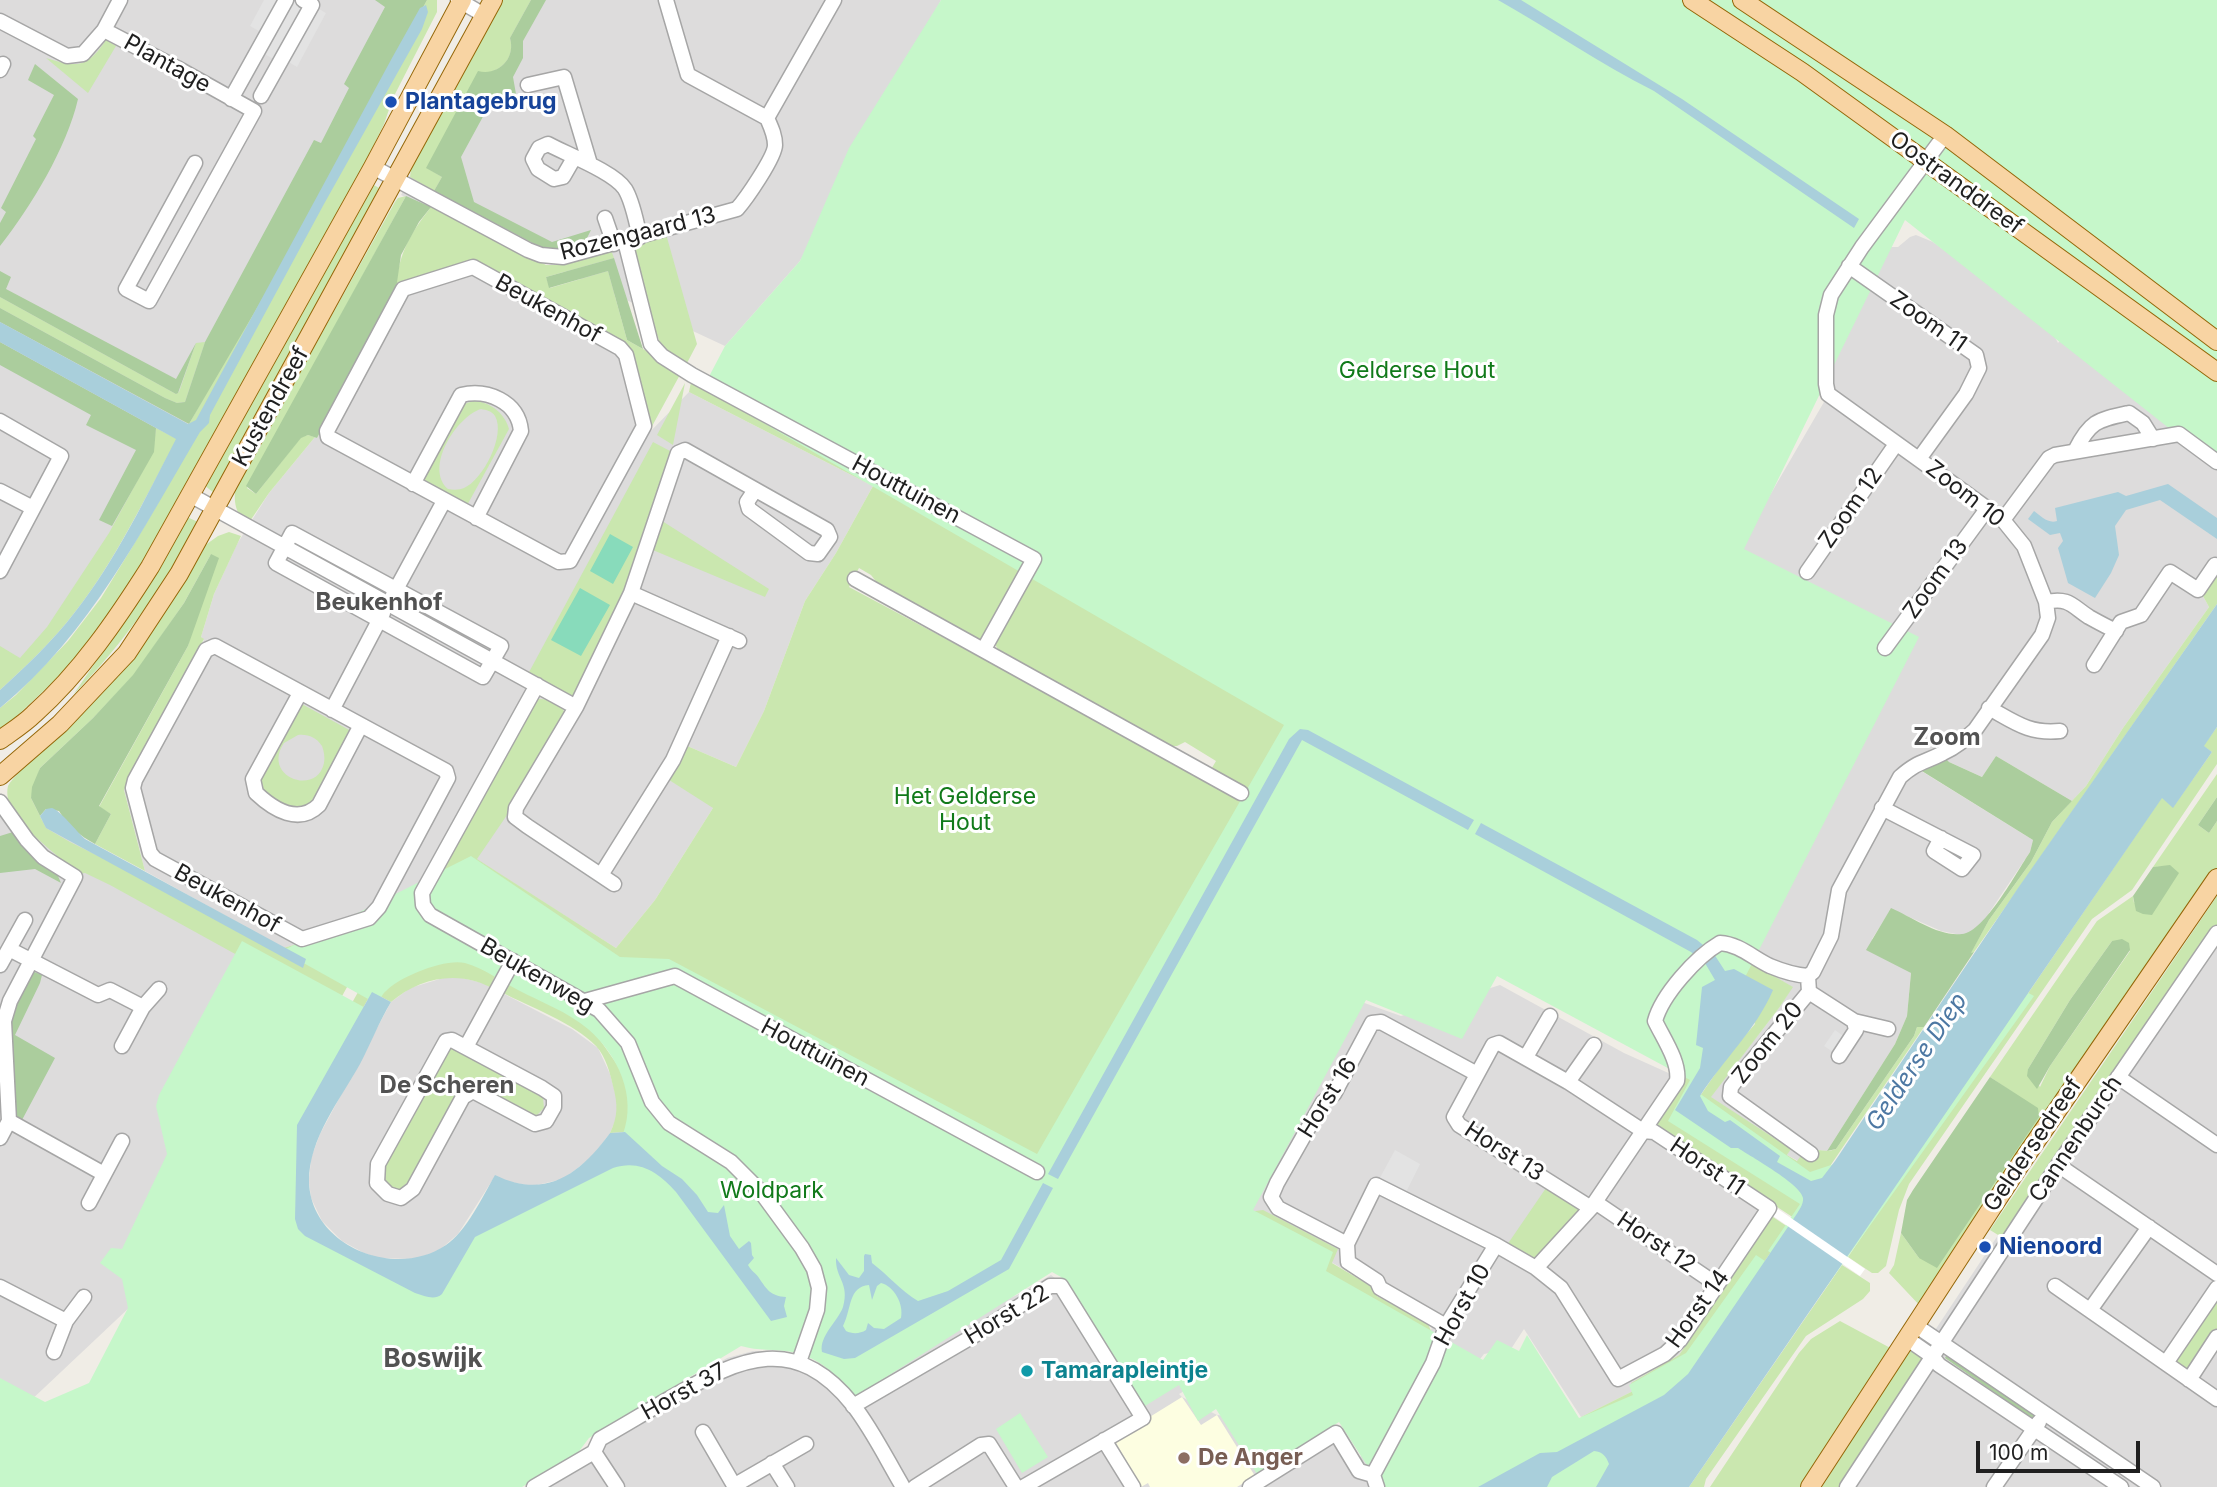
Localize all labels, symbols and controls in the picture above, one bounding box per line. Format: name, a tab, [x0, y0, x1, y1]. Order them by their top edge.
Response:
street label: Plantage	[119, 29, 215, 99]
place label: Plantagebrug	[405, 88, 557, 116]
marker: Plantagebrug	[383, 94, 399, 110]
street label: Oostranddreef	[1884, 125, 2028, 241]
street label: Rozengaard 13	[557, 201, 719, 267]
street label: Beukenhof	[490, 269, 606, 349]
street label: Zoom 11	[1884, 286, 1972, 358]
street label: Kustendreef	[227, 342, 315, 472]
park label: Gelderse Hout	[1339, 357, 1495, 385]
street label: Houttuinen	[847, 450, 965, 530]
street label: Zoom 10	[1920, 455, 2010, 533]
street label: Zoom 12	[1813, 462, 1889, 554]
street label: Zoom 13	[1898, 534, 1974, 624]
district label: Beukenhof	[316, 589, 442, 617]
district label: Zoom	[1913, 724, 1981, 752]
park label: Het Gelderse Hout	[894, 783, 1036, 837]
street label: Beukenhof	[169, 859, 285, 939]
street label: Beukenweg	[475, 932, 599, 1020]
water label: Gelderse Diep	[1860, 988, 1974, 1136]
street label: Zoom 20	[1727, 997, 1809, 1089]
street label: Houttuinen	[756, 1013, 874, 1093]
street label: Horst 16	[1293, 1053, 1363, 1143]
street label: Cannenburch	[2024, 1071, 2128, 1207]
district label: De Scheren	[380, 1072, 514, 1100]
street label: Geldersedreef	[1978, 1073, 2088, 1217]
street label: Horst 13	[1459, 1116, 1549, 1188]
street label: Horst 11	[1664, 1132, 1750, 1202]
park label: Woldpark	[720, 1177, 824, 1205]
street label: Horst 12	[1611, 1207, 1701, 1279]
place label: Nienoord	[1999, 1233, 2102, 1261]
marker: Nienoord	[1977, 1239, 1993, 1255]
street label: Horst 10	[1429, 1259, 1497, 1351]
street label: Horst 14	[1660, 1265, 1736, 1353]
street label: Horst 22	[960, 1279, 1054, 1351]
district label: Boswijk	[384, 1343, 482, 1375]
street label: Horst 37	[637, 1357, 731, 1427]
place label: Tamarapleintje	[1041, 1357, 1208, 1385]
marker: Tamarapleintje	[1019, 1363, 1035, 1379]
scale bar	[1979, 1428, 2144, 1472]
text: 100 m	[1989, 1440, 2048, 1465]
place label: De Anger	[1198, 1444, 1303, 1472]
marker: De Anger	[1176, 1450, 1192, 1466]

